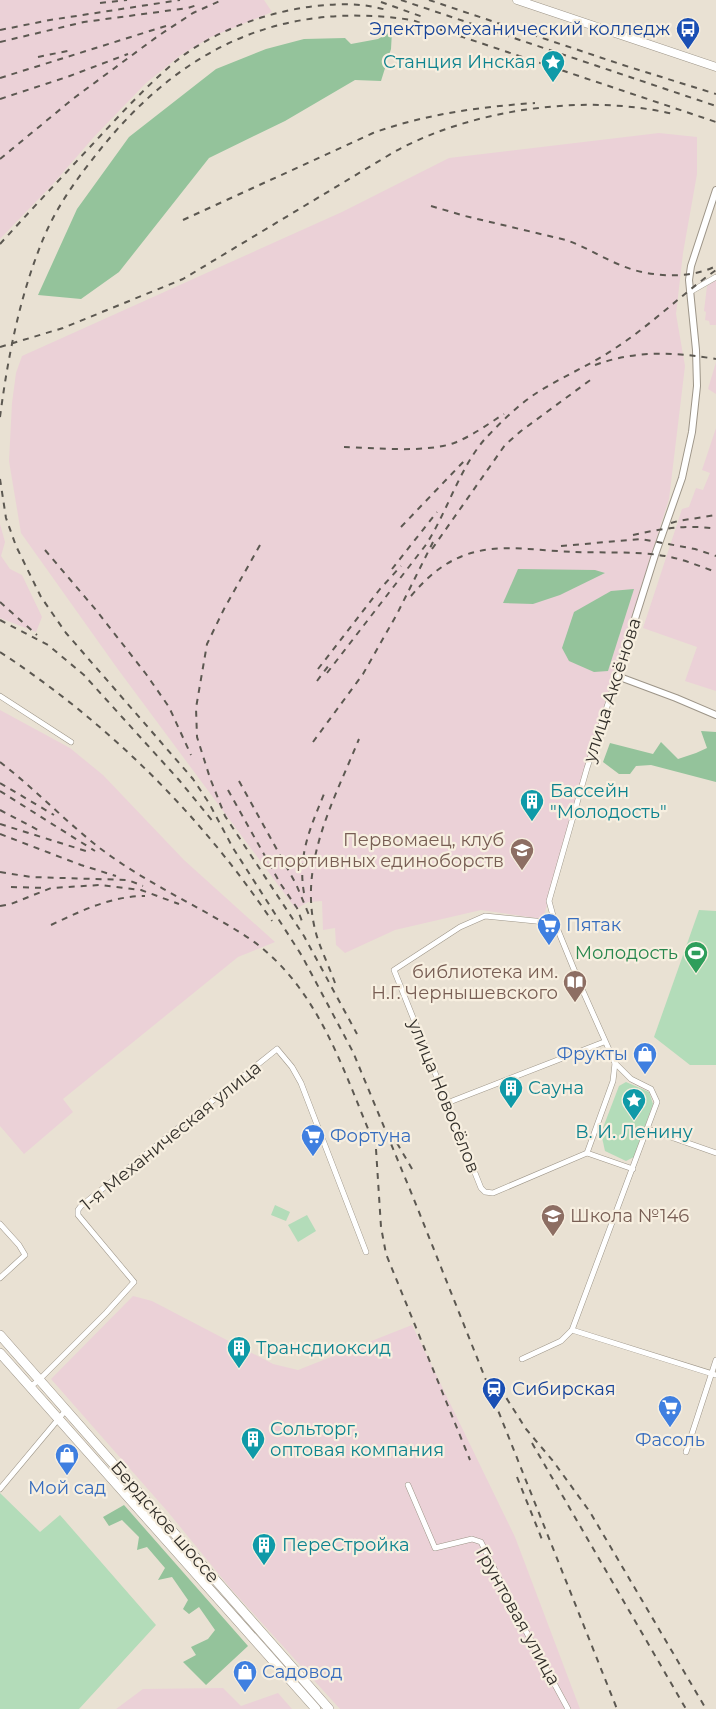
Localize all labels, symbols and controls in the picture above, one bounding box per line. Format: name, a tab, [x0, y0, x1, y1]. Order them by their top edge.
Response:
bus stop icon: Электромеханический колледж	[675, 16, 701, 50]
place label: Электромеханический колледж	[369, 18, 670, 40]
place icon: Станция Инская	[540, 49, 566, 83]
place label: Станция Инская	[383, 51, 536, 73]
street label: улица Аксёнова	[578, 615, 646, 766]
place label: Бассейн "Молодость"	[550, 780, 667, 823]
building icon: Бассейн "Молодость"	[519, 788, 545, 822]
place label: Первомаец, клуб спортивных единоборств	[262, 829, 504, 872]
school or university icon: Первомаец, клуб спортивных единоборств	[509, 837, 535, 871]
supermarket icon: Пятак	[536, 912, 562, 946]
place label: Пятак	[566, 914, 622, 936]
sports icon: Молодость	[683, 940, 709, 974]
place label: Молодость	[575, 942, 678, 964]
place label: библиотека им. Н.Г. Чернышевского	[371, 961, 558, 1004]
library icon: библиотека им. Н.Г. Чернышевского	[562, 969, 588, 1003]
street label: улица Новосёлов	[403, 1015, 485, 1176]
shop icon: Фрукты	[632, 1041, 658, 1075]
place label: Фрукты	[556, 1043, 628, 1065]
street label: 1-я Механическая улица	[76, 1056, 266, 1216]
building icon: Сауна	[498, 1075, 524, 1109]
place label: Сауна	[528, 1077, 584, 1099]
place icon: В. И. Ленину	[621, 1087, 647, 1121]
place label: В. И. Ленину	[575, 1121, 693, 1143]
supermarket icon: Фортуна	[300, 1123, 326, 1157]
place label: Фортуна	[330, 1125, 411, 1147]
school or university icon: Школа №146	[540, 1203, 566, 1237]
place label: Школа №146	[570, 1205, 689, 1227]
building icon: Трансдиоксид	[226, 1335, 252, 1369]
place label: Трансдиоксид	[256, 1337, 391, 1359]
station icon: Сибирская	[481, 1376, 507, 1410]
place label: Сибирская	[512, 1378, 616, 1400]
supermarket icon: Фасоль	[657, 1394, 683, 1428]
place label: Сольторг, оптовая компания	[270, 1418, 444, 1461]
building icon: Сольторг, оптовая компания	[240, 1426, 266, 1460]
place label: Фасоль	[635, 1429, 705, 1451]
shop icon: Мой сад	[54, 1442, 80, 1476]
street label: Бердское шоссе	[106, 1456, 224, 1588]
place label: Мой сад	[28, 1477, 106, 1499]
building icon: ПереСтройка	[251, 1532, 277, 1566]
place label: ПереСтройка	[282, 1534, 410, 1556]
street label: Грунтовая улица	[471, 1543, 565, 1689]
shop icon: Садовод	[232, 1659, 258, 1693]
place label: Садовод	[262, 1661, 343, 1683]

